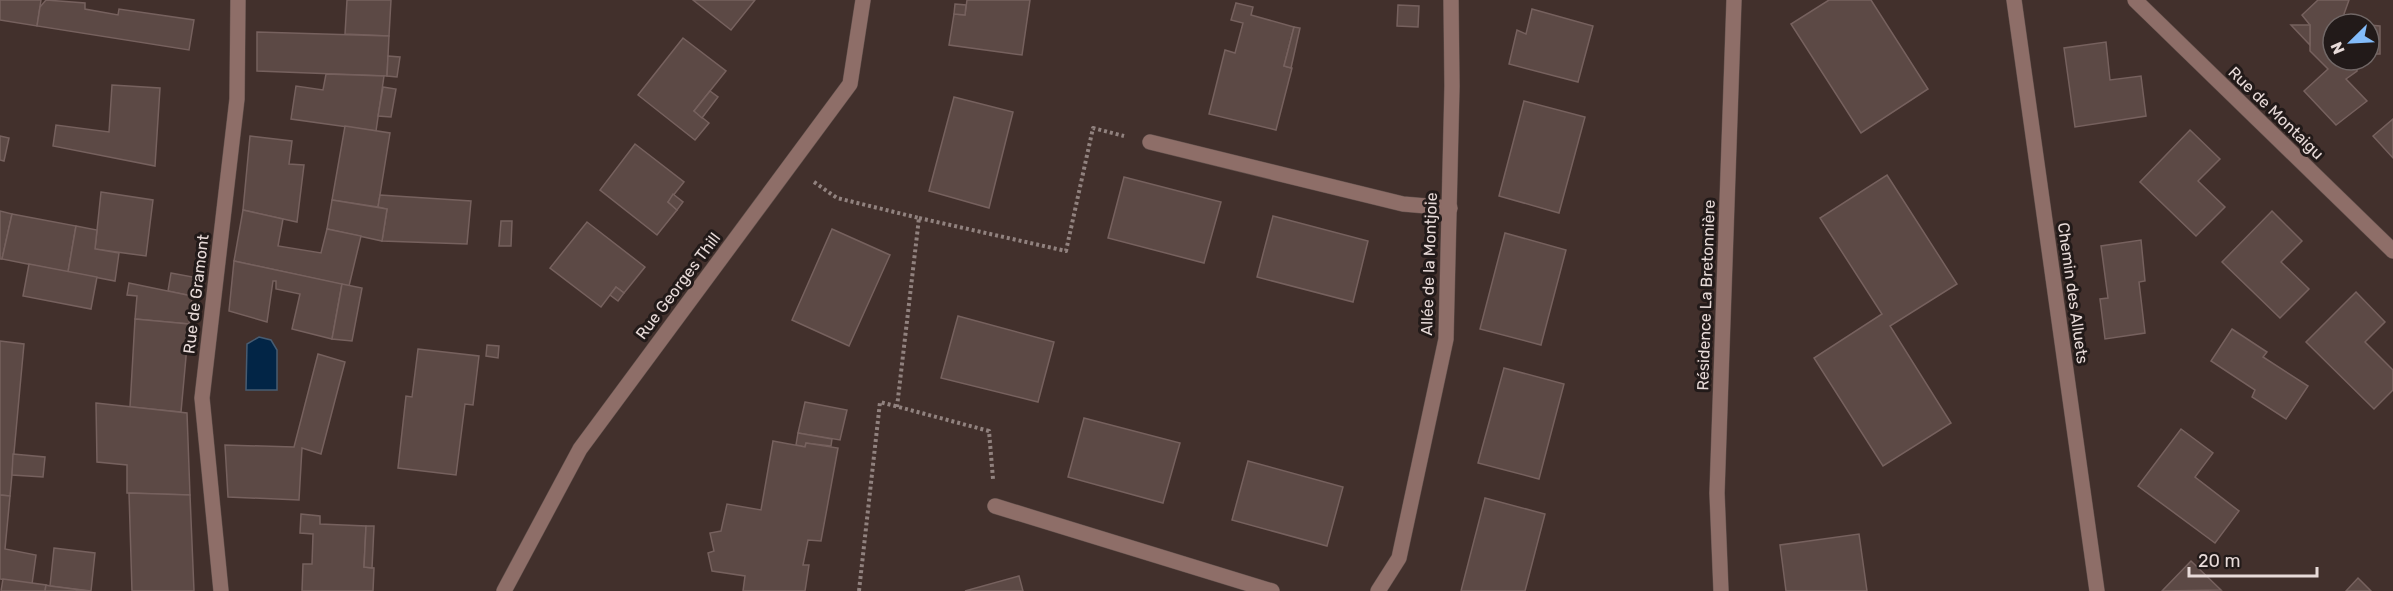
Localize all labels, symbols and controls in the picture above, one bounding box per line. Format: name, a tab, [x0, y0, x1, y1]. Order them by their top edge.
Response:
north arrow	[2321, 12, 2381, 72]
text: N	[2327, 39, 2349, 57]
street label: Rue de Montaigu	[2224, 63, 2328, 163]
street label: Allée de la Montjoie	[1417, 192, 1441, 336]
street label: Résidence La Bretonnière	[1693, 199, 1719, 391]
street label: Chemin des Alluets	[2054, 221, 2092, 365]
street label: Rue Georges Thill	[632, 229, 724, 343]
street label: Rue de Gramont	[179, 233, 213, 355]
scale bar	[2189, 540, 2316, 578]
text: 20 m	[2198, 550, 2240, 572]

